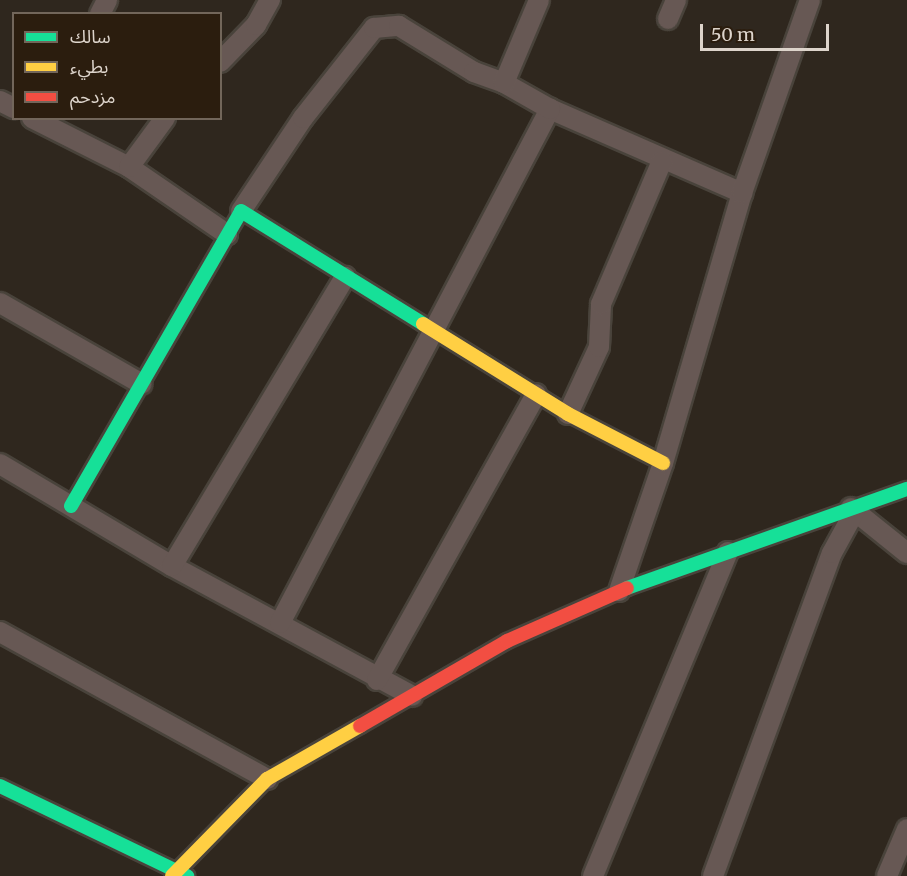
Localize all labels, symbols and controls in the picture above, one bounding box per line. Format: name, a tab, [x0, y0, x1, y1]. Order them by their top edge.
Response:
legend	[12, 12, 222, 120]
scale bar	[703, 12, 832, 50]
text: 50 m	[711, 23, 755, 46]
text: سالك	[70, 25, 111, 48]
text: بطيء	[70, 55, 108, 78]
text: مزدحم	[70, 85, 115, 108]

